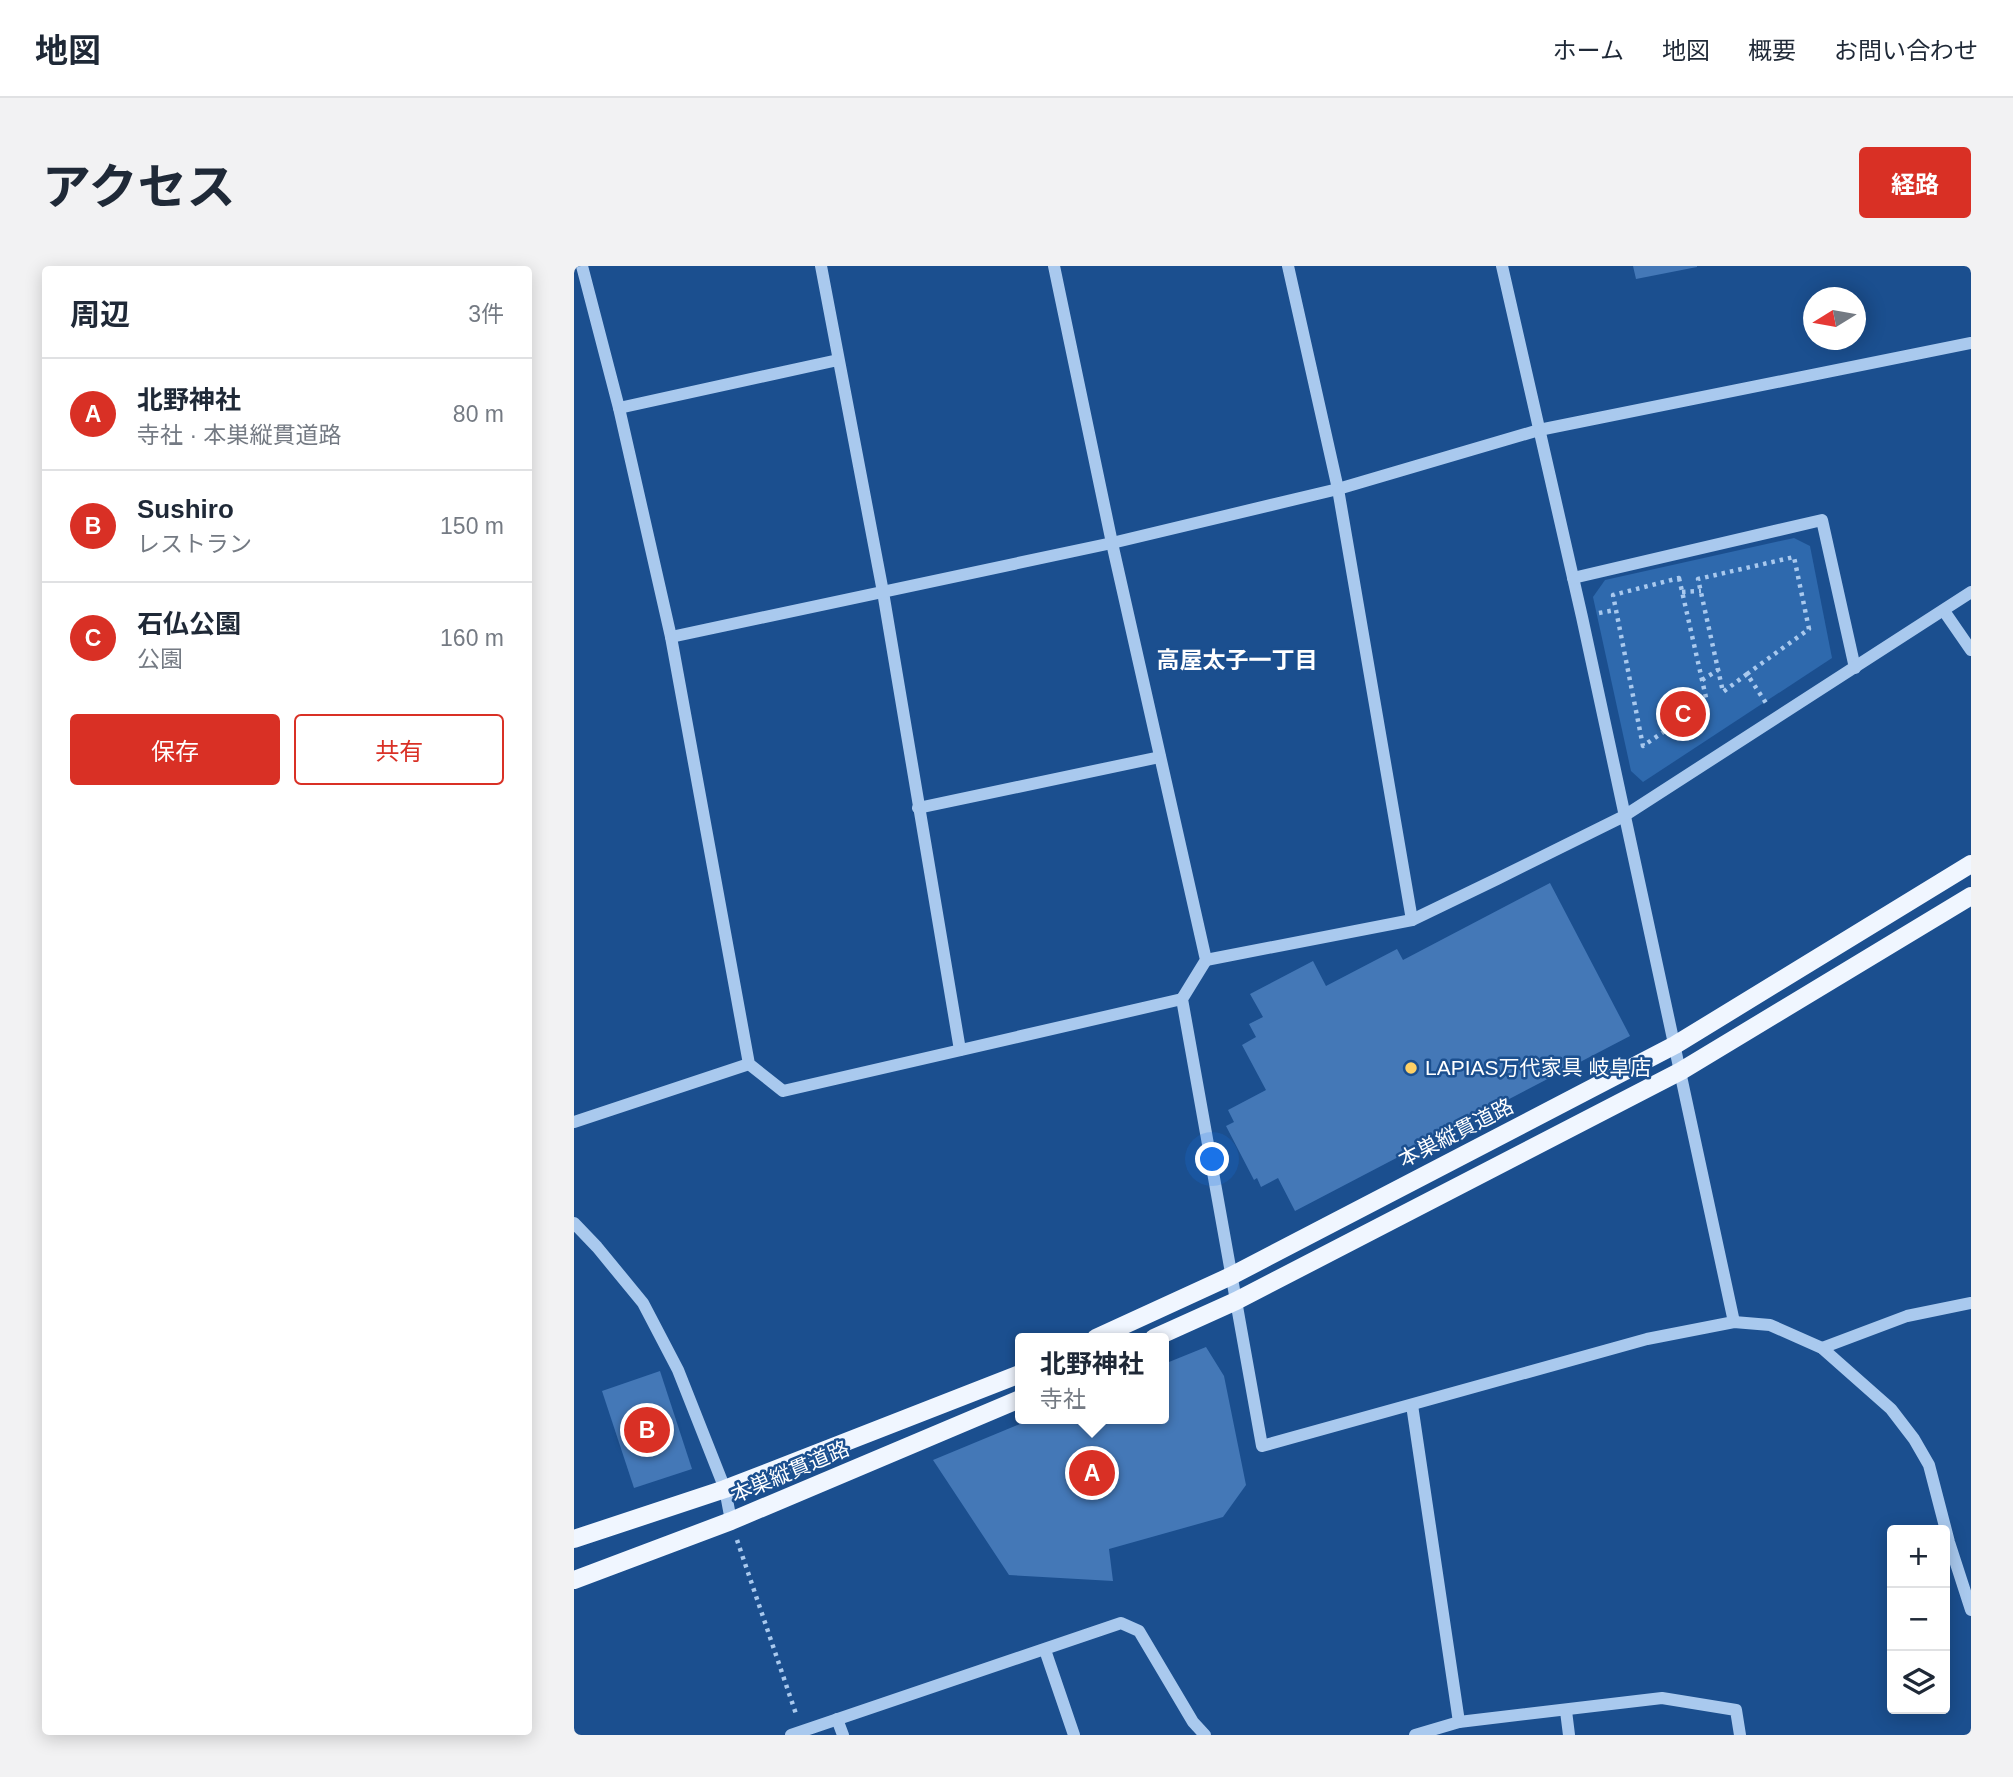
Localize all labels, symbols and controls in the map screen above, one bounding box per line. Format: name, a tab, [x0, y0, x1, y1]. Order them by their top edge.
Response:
text: 地図	[35, 32, 101, 69]
text: ホーム	[1553, 37, 1624, 64]
text: 地図	[1662, 37, 1710, 64]
text: 概要	[1748, 37, 1796, 64]
text: お問い合わせ	[1834, 37, 1978, 64]
button: 経路	[1859, 147, 1971, 218]
text: アクセス	[42, 160, 236, 214]
north arrow	[1803, 287, 1866, 350]
text: 周辺	[70, 298, 130, 331]
text: 3件	[468, 301, 504, 327]
text: 北野神社	[137, 385, 241, 415]
text: A	[85, 401, 101, 427]
text: 80 m	[453, 401, 504, 427]
text: 寺社 · 本巣縦貫道路	[137, 422, 341, 448]
text: Sushiro	[137, 494, 234, 524]
text: B	[85, 513, 101, 539]
text: 150 m	[440, 513, 504, 539]
text: レストラン	[137, 531, 252, 557]
text: 石仏公園	[137, 609, 241, 639]
text: C	[85, 625, 101, 651]
text: 160 m	[440, 625, 504, 651]
text: 公園	[137, 646, 183, 672]
district label: 高屋太子一丁目	[1157, 647, 1318, 673]
pin: C	[1660, 688, 1706, 740]
button: 保存	[70, 714, 280, 785]
button: 共有	[294, 714, 504, 785]
place label: LAPIAS万代家具 岐阜店	[1425, 1056, 1651, 1079]
marker: LAPIAS万代家具 岐阜店	[1403, 1060, 1419, 1076]
street label: 本巣縦貫道路	[1394, 1094, 1517, 1171]
your location	[1195, 1142, 1229, 1176]
popup	[1015, 1333, 1169, 1424]
text: 北野神社	[1040, 1349, 1144, 1379]
text: 寺社	[1040, 1386, 1086, 1412]
pin: B	[624, 1404, 670, 1456]
street label: 本巣縦貫道路	[727, 1436, 852, 1507]
pin: A	[1069, 1447, 1115, 1499]
map controls	[1887, 1525, 1950, 1714]
button: +	[1887, 1525, 1950, 1588]
button: −	[1887, 1588, 1950, 1651]
button: layers	[1887, 1651, 1950, 1714]

